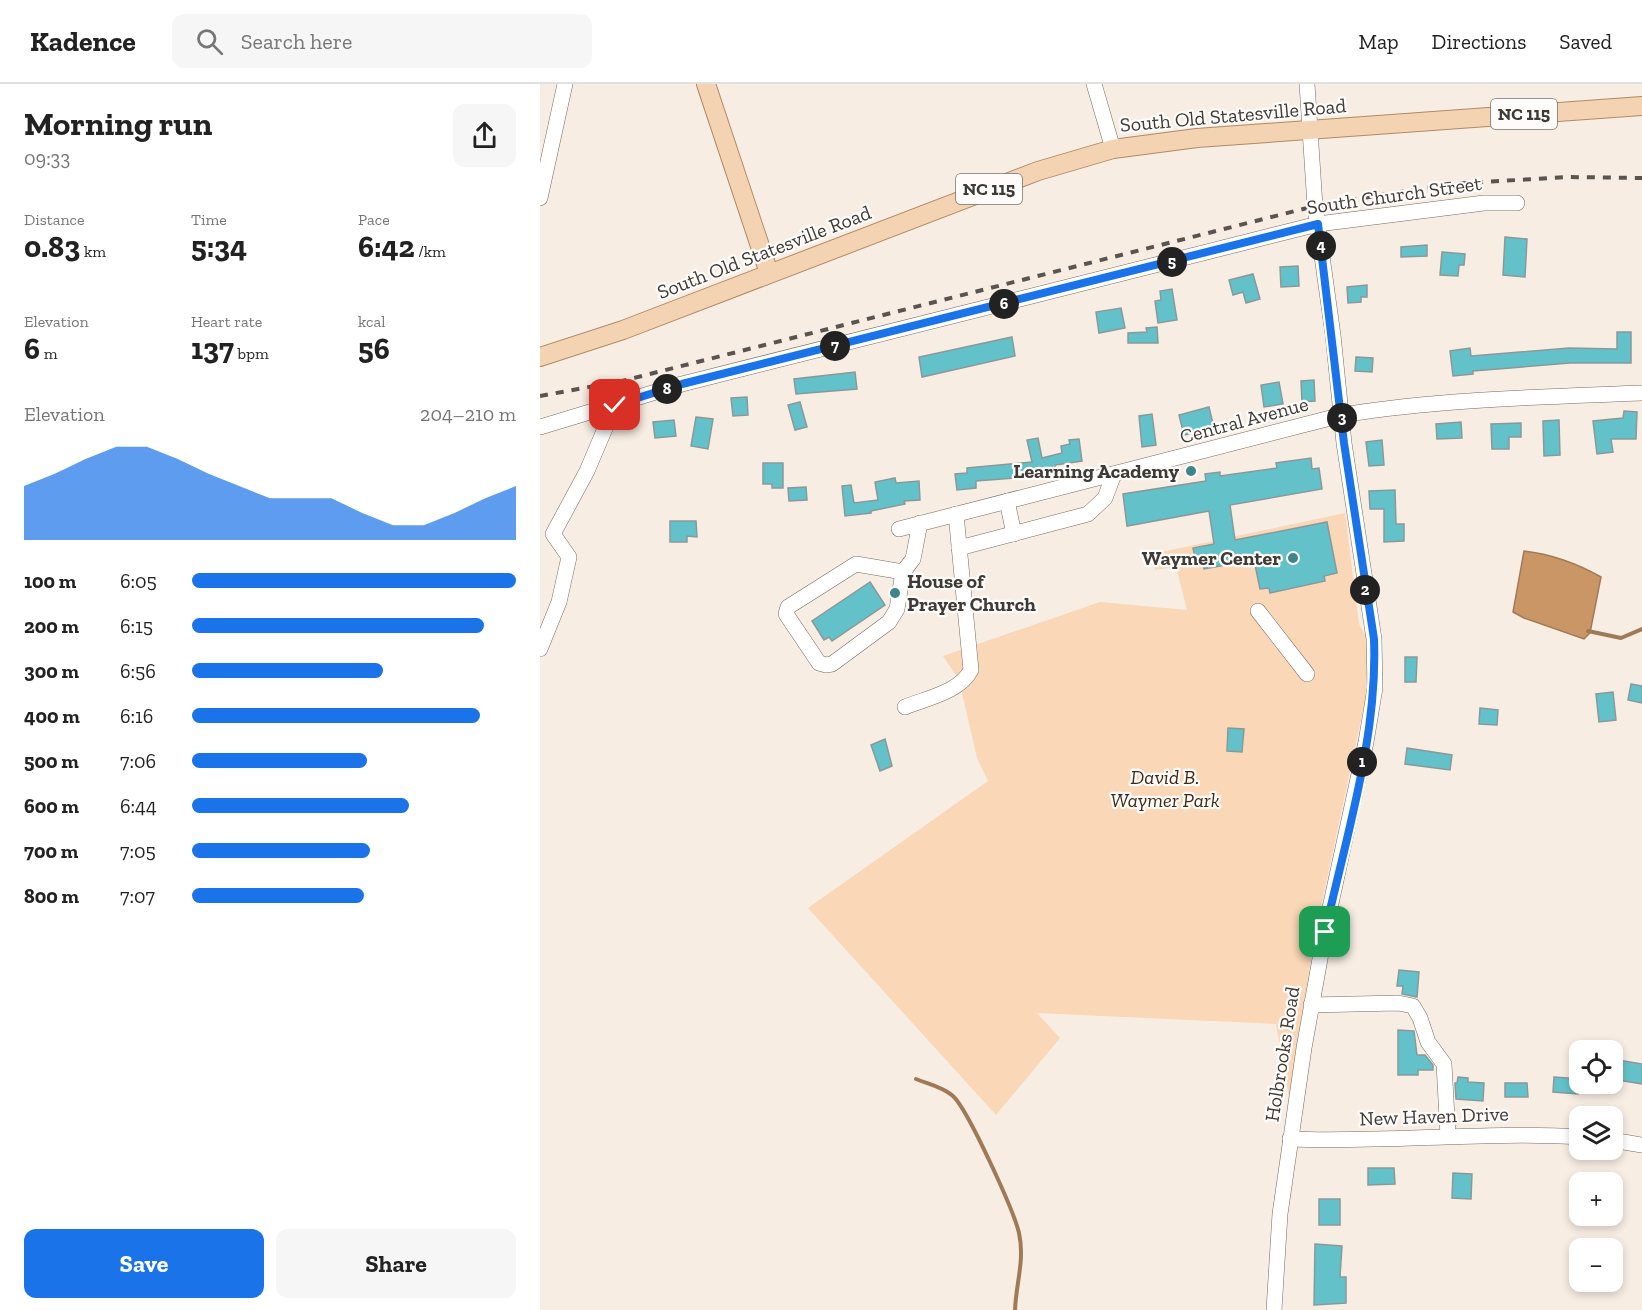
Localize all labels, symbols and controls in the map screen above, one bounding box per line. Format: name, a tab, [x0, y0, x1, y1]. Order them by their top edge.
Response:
search box	[172, 14, 592, 68]
text: Kadence	[30, 25, 136, 58]
icon: search	[193, 25, 226, 58]
text: Search here	[241, 28, 352, 55]
text: Map	[1359, 29, 1399, 54]
text: Directions	[1432, 29, 1526, 54]
text: Saved	[1559, 29, 1612, 54]
street label: South Old Statesville Road	[1119, 93, 1347, 137]
road number: NC 115	[1491, 99, 1557, 129]
text: Morning run	[24, 104, 212, 143]
button: share	[453, 104, 516, 167]
text: 09:33	[24, 146, 70, 170]
street label: South Church Street	[1305, 171, 1484, 219]
road number: NC 115	[956, 174, 1022, 204]
street label: South Old Statesville Road	[654, 200, 874, 304]
text: Distance	[24, 210, 85, 229]
text: Time	[191, 210, 227, 229]
text: Pace	[358, 210, 390, 229]
text: 0.83	[24, 229, 80, 265]
text: 5:34	[191, 229, 247, 265]
text: 6:42	[358, 229, 415, 265]
pin: 4	[1306, 231, 1336, 261]
text: 4	[1316, 236, 1326, 255]
text: km	[80, 242, 106, 261]
text: /km	[415, 242, 446, 261]
pin: 5	[1157, 247, 1187, 277]
text: 5	[1168, 252, 1176, 271]
pin: 6	[989, 289, 1019, 319]
text: 6	[1000, 294, 1008, 313]
text: Elevation	[24, 312, 89, 331]
text: Heart rate	[191, 312, 262, 331]
text: kcal	[358, 312, 385, 331]
text: 6	[24, 331, 40, 367]
text: 137	[191, 331, 234, 367]
text: 56	[358, 331, 390, 367]
pin: 7	[820, 331, 850, 361]
text: 7	[831, 336, 839, 355]
text: m	[40, 344, 58, 363]
text: bpm	[234, 344, 269, 363]
pin: 8	[652, 374, 682, 404]
pin	[589, 379, 640, 430]
text: 8	[663, 379, 671, 398]
icon: check	[598, 388, 631, 421]
street label: Central Avenue	[1177, 391, 1311, 449]
text: Elevation	[24, 402, 105, 426]
text: 204–210 m	[420, 402, 516, 426]
pin: 3	[1327, 403, 1357, 433]
text: 3	[1338, 408, 1346, 427]
place label: Learning Academy	[1013, 459, 1179, 483]
marker: Learning Academy	[1184, 464, 1198, 478]
place label: Waymer Center	[1142, 546, 1281, 570]
marker: Waymer Center	[1286, 551, 1300, 565]
text: 100 m	[24, 569, 76, 593]
text: 6:05	[120, 569, 157, 593]
place label: House of Prayer Church	[907, 569, 1036, 616]
pin: 2	[1350, 575, 1380, 605]
text: 2	[1361, 580, 1369, 599]
marker: House of Prayer Church	[888, 586, 902, 600]
text: 200 m	[24, 614, 79, 638]
text: 6:15	[120, 614, 153, 638]
text: 300 m	[24, 659, 79, 683]
text: 6:56	[120, 659, 156, 683]
text: 400 m	[24, 704, 80, 728]
text: 6:16	[120, 704, 153, 728]
pin: 1	[1347, 747, 1377, 777]
text: 500 m	[24, 749, 79, 773]
text: 7:06	[120, 749, 156, 773]
text: 1	[1359, 752, 1365, 771]
park label: David B. Waymer Park	[1110, 765, 1220, 812]
text: 600 m	[24, 794, 79, 818]
text: 6:44	[120, 794, 157, 818]
text: 700 m	[24, 839, 78, 863]
text: 7:05	[120, 839, 156, 863]
text: 800 m	[24, 884, 79, 908]
text: 7:07	[120, 884, 155, 908]
pin	[1299, 906, 1350, 957]
icon: arrive	[1308, 915, 1341, 948]
street label: Holbrooks Road	[1259, 985, 1305, 1123]
map controls	[1569, 1040, 1623, 1292]
button: locate	[1569, 1040, 1623, 1094]
street label: New Haven Drive	[1359, 1101, 1509, 1131]
button: layers	[1569, 1106, 1623, 1160]
button: +	[1569, 1172, 1623, 1226]
button: Save	[24, 1229, 264, 1298]
button: Share	[276, 1229, 516, 1298]
button: −	[1569, 1238, 1623, 1292]

